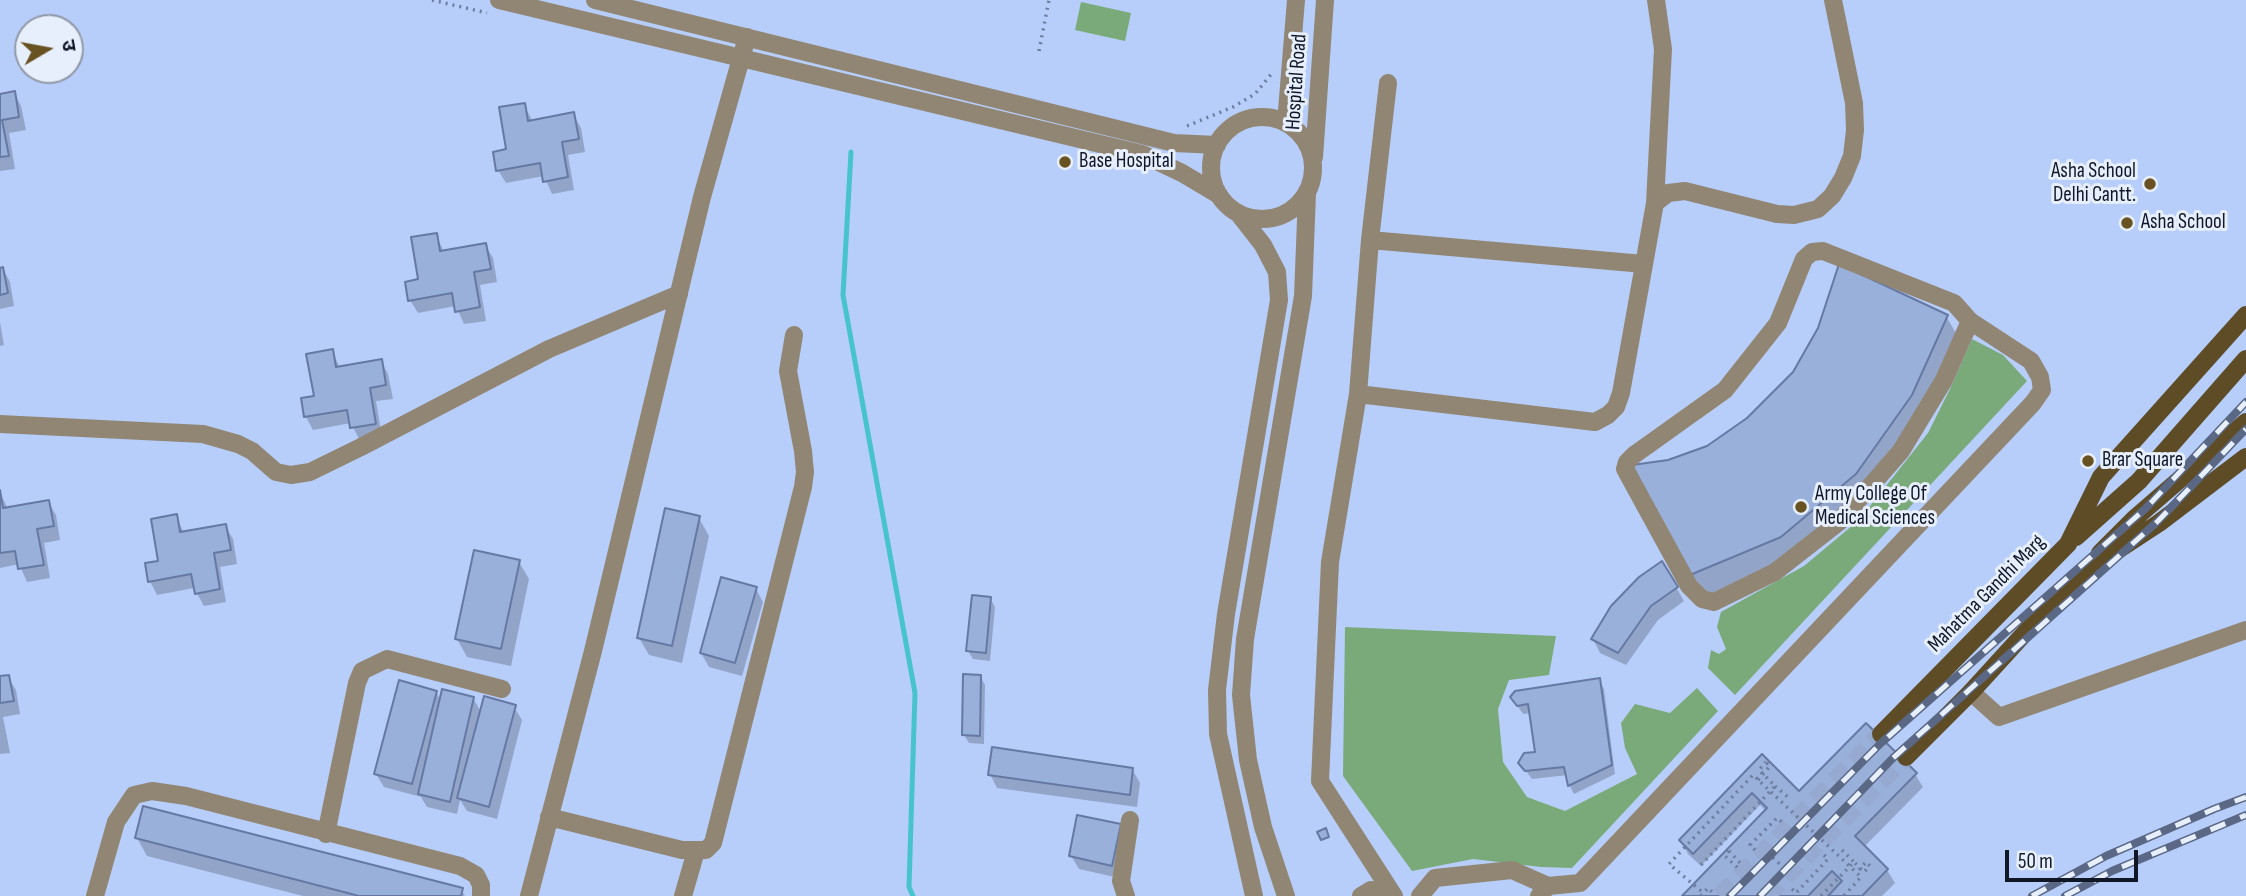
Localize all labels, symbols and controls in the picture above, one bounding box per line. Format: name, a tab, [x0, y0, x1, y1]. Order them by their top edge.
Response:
north arrow	[14, 14, 84, 84]
street label: Hospital Road	[1281, 33, 1313, 131]
text: उ	[56, 38, 80, 53]
place label: Base Hospital	[1079, 149, 1174, 175]
marker: Base Hospital	[1057, 154, 1073, 170]
place label: Asha School Delhi Cantt.	[2051, 159, 2136, 209]
marker: Asha School Delhi Cantt.	[2142, 176, 2158, 192]
place label: Asha School	[2141, 210, 2226, 236]
marker: Asha School	[2119, 215, 2135, 231]
place label: Brar Square	[2102, 448, 2183, 474]
marker: Brar Square	[2080, 453, 2096, 469]
place label: Army College Of Medical Sciences	[1815, 482, 1935, 532]
marker: Army College Of Medical Sciences	[1793, 499, 1809, 515]
street label: Mahatma Gandhi Marg	[1923, 530, 2051, 658]
scale bar	[2008, 836, 2141, 880]
text: 50 m	[2018, 849, 2053, 874]

